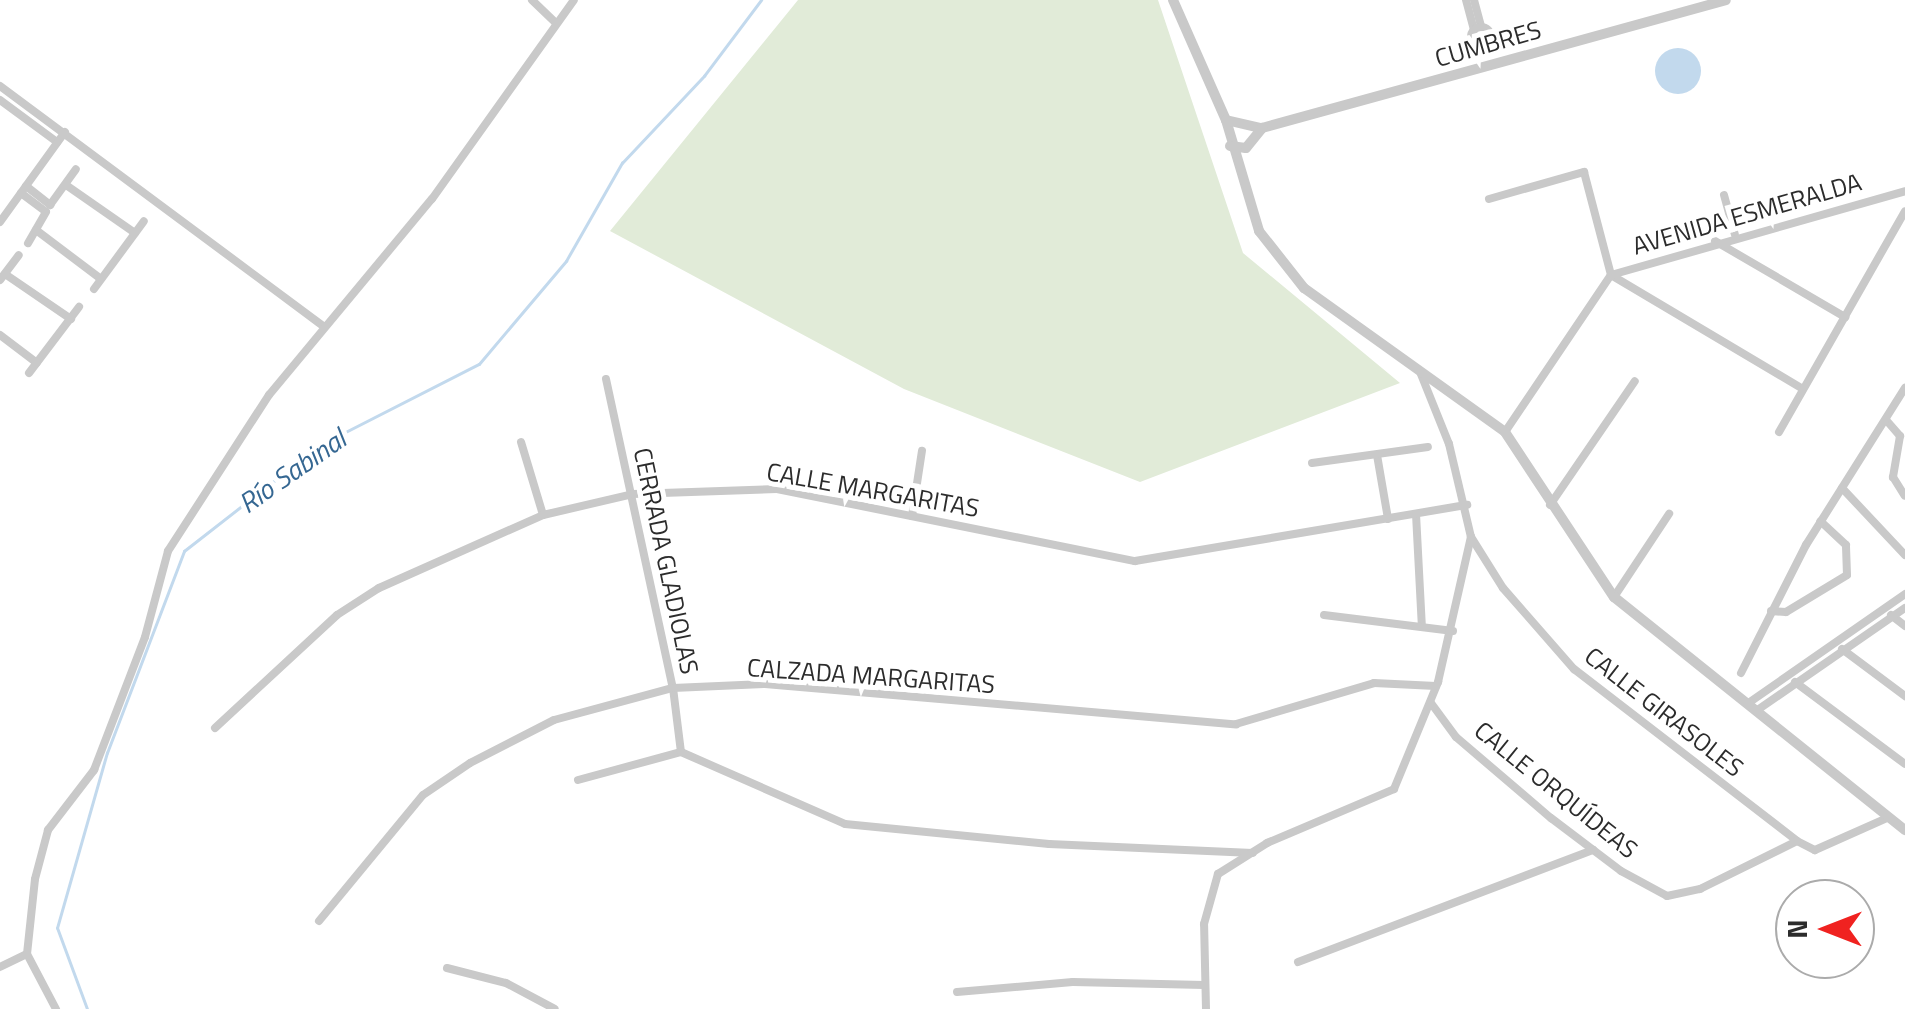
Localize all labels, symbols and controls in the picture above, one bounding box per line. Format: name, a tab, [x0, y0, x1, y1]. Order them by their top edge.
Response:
street label: CUMBRES	[1432, 15, 1544, 73]
street label: AVENIDA ESMERALDA	[1629, 167, 1865, 261]
water label: Río Sabinal	[232, 422, 352, 520]
street label: CERRADA GLADIOLAS	[627, 445, 705, 677]
street label: CALLE MARGARITAS	[764, 457, 982, 523]
street label: CALLE GIRASOLES	[1579, 641, 1749, 783]
street label: CALZADA MARGARITAS	[746, 652, 996, 700]
street label: CALLE ORQUÍDEAS	[1469, 715, 1643, 865]
north arrow	[1775, 879, 1875, 979]
text: N	[1775, 919, 1818, 939]

